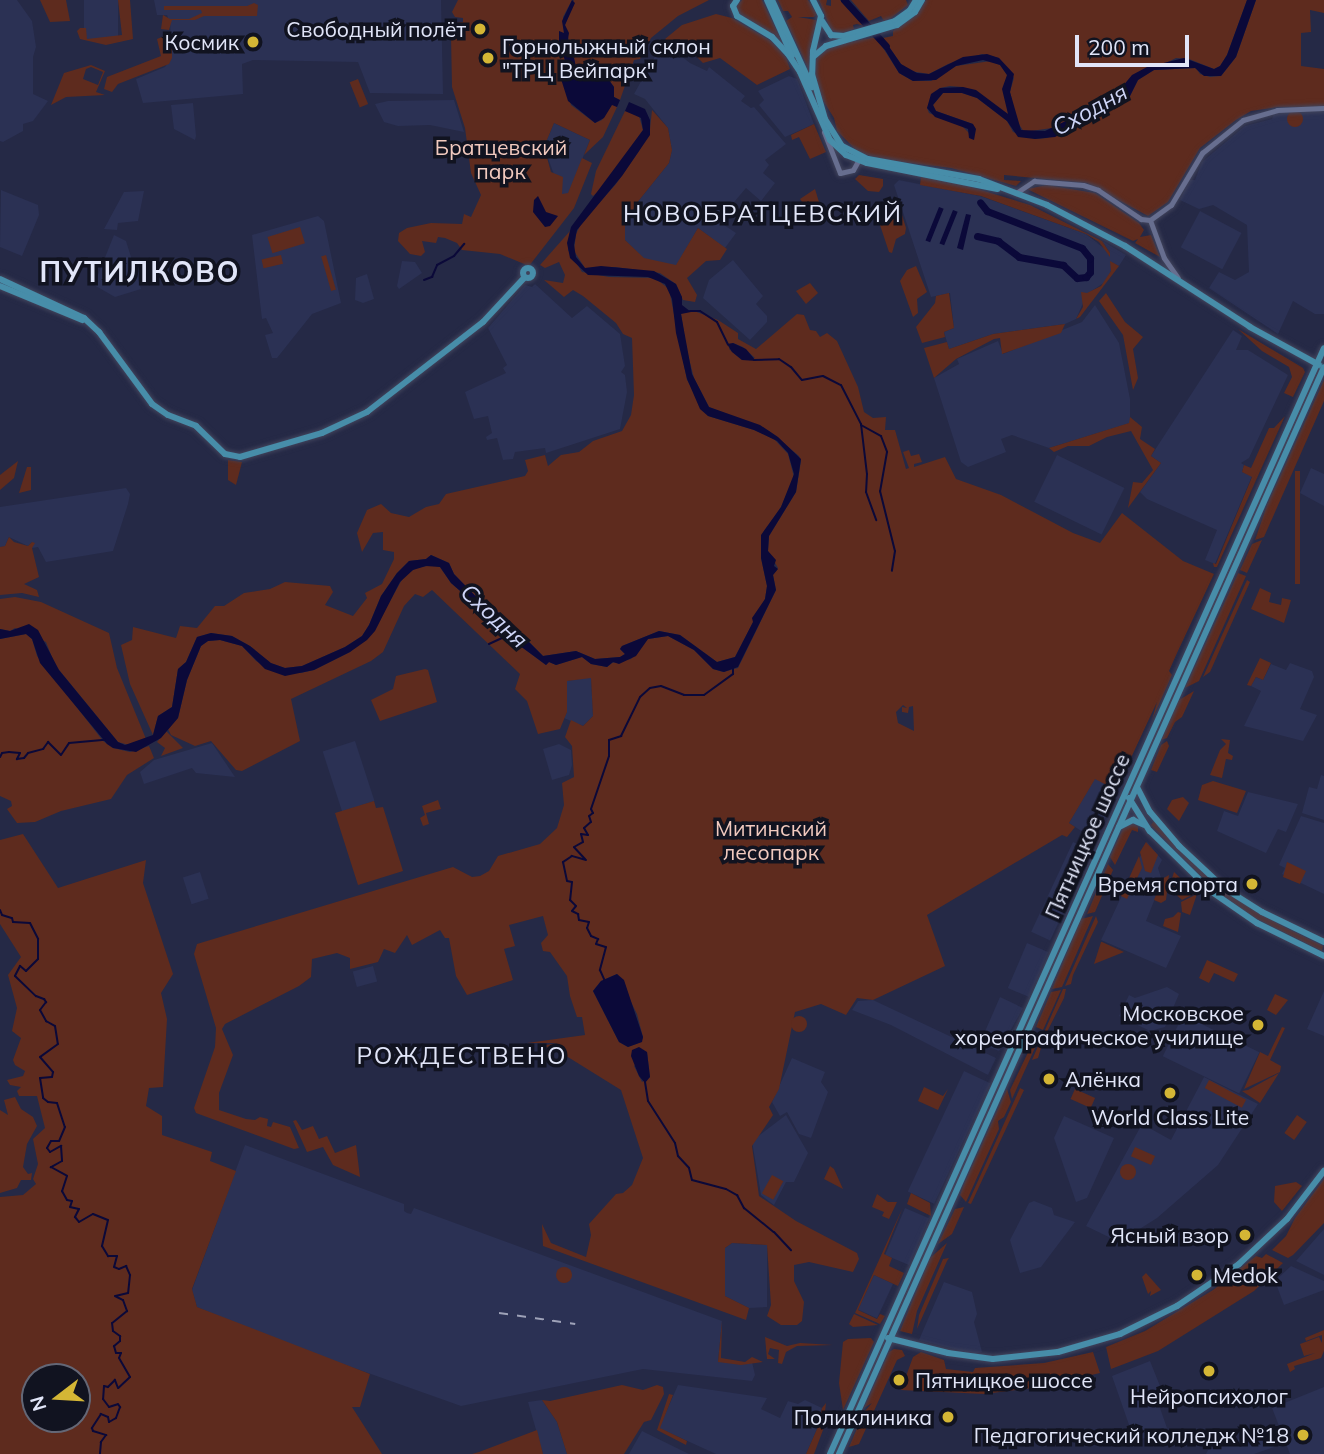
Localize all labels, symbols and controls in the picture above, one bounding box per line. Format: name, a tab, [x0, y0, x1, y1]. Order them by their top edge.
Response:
place label: Свободный полёт	[286, 16, 466, 42]
marker: Свободный полёт	[472, 21, 488, 37]
scale bar	[1079, 21, 1193, 65]
place label: Космик	[165, 29, 239, 55]
place label: Горнолыжный склон "ТРЦ Вейпарк"	[502, 33, 711, 83]
marker: Космик	[245, 34, 261, 50]
text: 200 m	[1088, 34, 1150, 60]
marker: Горнолыжный склон "ТРЦ Вейпарк"	[480, 50, 496, 66]
water label: Сходня	[1048, 78, 1132, 142]
park label: Братцевский парк	[435, 134, 567, 184]
district label: НОВОБРАТЦЕВСКИЙ	[625, 200, 901, 228]
district label: ПУТИЛКОВО	[41, 255, 239, 289]
water label: Сходня	[455, 578, 533, 654]
street label: Пятницкое шоссе	[1039, 750, 1135, 922]
park label: Митинский лесопарк	[715, 815, 827, 865]
place label: Время спорта	[1098, 871, 1238, 897]
marker: Время спорта	[1244, 876, 1260, 892]
place label: Московское хореографическое училище	[955, 1000, 1244, 1050]
marker: Московское хореографическое училище	[1250, 1017, 1266, 1033]
district label: РОЖДЕСТВЕНО	[358, 1042, 566, 1070]
place label: Алёнка	[1065, 1066, 1141, 1092]
marker: Алёнка	[1039, 1069, 1059, 1089]
marker: World Class Lite	[1162, 1085, 1178, 1101]
place label: World Class Lite	[1091, 1104, 1249, 1130]
place label: Ясный взор	[1110, 1222, 1229, 1248]
marker: Ясный взор	[1235, 1225, 1255, 1245]
place label: Medok	[1213, 1262, 1278, 1288]
marker: Medok	[1187, 1265, 1207, 1285]
marker: Нейропсихолог	[1199, 1361, 1219, 1381]
north arrow	[21, 1363, 91, 1433]
place label: Пятницкое шоссе	[915, 1367, 1093, 1393]
marker: Пятницкое шоссе	[889, 1370, 909, 1390]
place label: Нейропсихолог	[1130, 1383, 1288, 1409]
text: N	[24, 1393, 51, 1414]
place label: Поликлиника	[794, 1404, 932, 1430]
marker: Поликлиника	[938, 1407, 958, 1427]
place label: Педагогический колледж №18	[974, 1422, 1289, 1448]
marker: Педагогический колледж №18	[1295, 1427, 1311, 1443]

